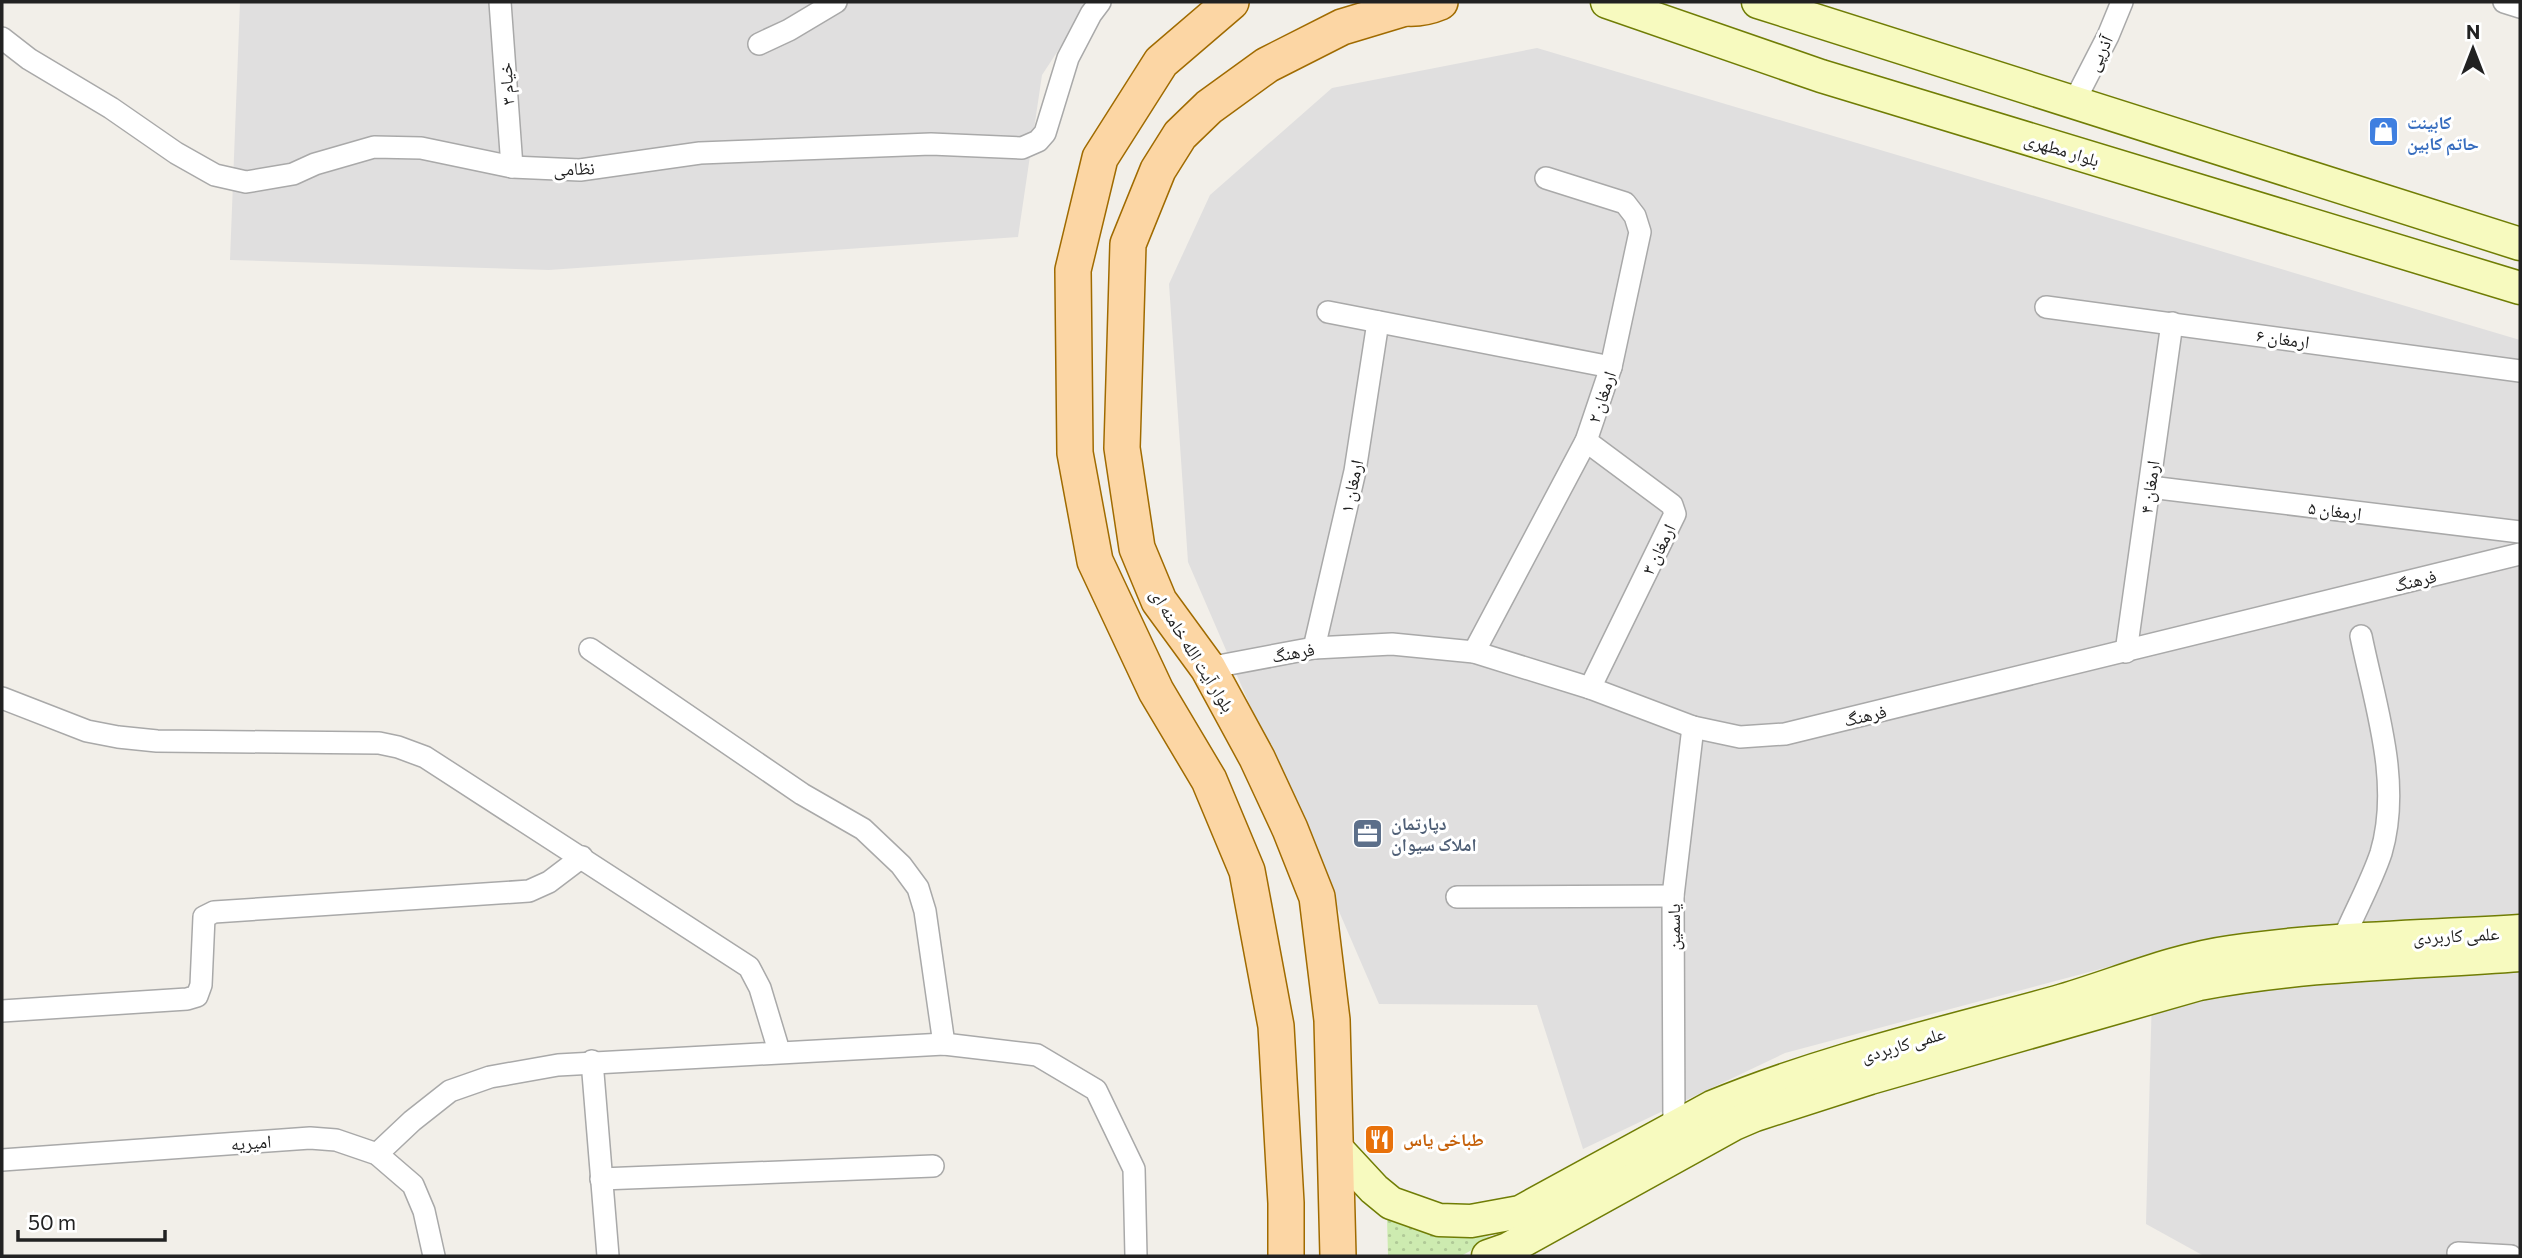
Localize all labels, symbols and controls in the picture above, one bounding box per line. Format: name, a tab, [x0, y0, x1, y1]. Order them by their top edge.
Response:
north arrow	[2438, 14, 2508, 84]
text: N	[2466, 20, 2480, 43]
street label: آذرپی	[2081, 31, 2118, 75]
street label: خیام ۳	[494, 62, 520, 106]
place label: کابینت حاتم کابین	[2407, 111, 2479, 156]
shop icon: کابینت حاتم کابین	[2367, 115, 2401, 149]
street label: بلوار مطهری	[2022, 127, 2102, 172]
street label: نظامی	[553, 156, 595, 181]
street label: ارمغان ۶	[2255, 323, 2311, 354]
street label: ارمغان ۲	[1582, 368, 1621, 426]
street label: ارمغان ۱	[1335, 458, 1368, 515]
street label: ارمغان ۴	[2134, 459, 2165, 515]
street label: ارمغان ۵	[2307, 496, 2363, 525]
street label: ارمغان ۳	[1636, 520, 1681, 578]
street label: فرهنگ	[2391, 564, 2439, 596]
street label: بلوار آیت الله خامنه ای	[1145, 584, 1240, 716]
street label: فرهنگ	[1270, 637, 1316, 667]
street label: فرهنگ	[1841, 699, 1889, 731]
place label: دپارتمان املاک سیوان	[1391, 812, 1477, 856]
office icon: دپارتمان املاک سیوان	[1351, 816, 1385, 850]
street label: یاسمین	[1662, 903, 1685, 951]
street label: علمی کاربردی	[2412, 922, 2500, 949]
street label: علمی کاربردی	[1858, 1022, 1948, 1067]
restaurant icon: طباخی یاس	[1363, 1122, 1397, 1156]
place label: طباخی یاس	[1403, 1128, 1484, 1151]
street label: امیریه	[230, 1130, 272, 1155]
scale bar	[18, 1198, 164, 1242]
text: 50 m	[28, 1209, 76, 1234]

